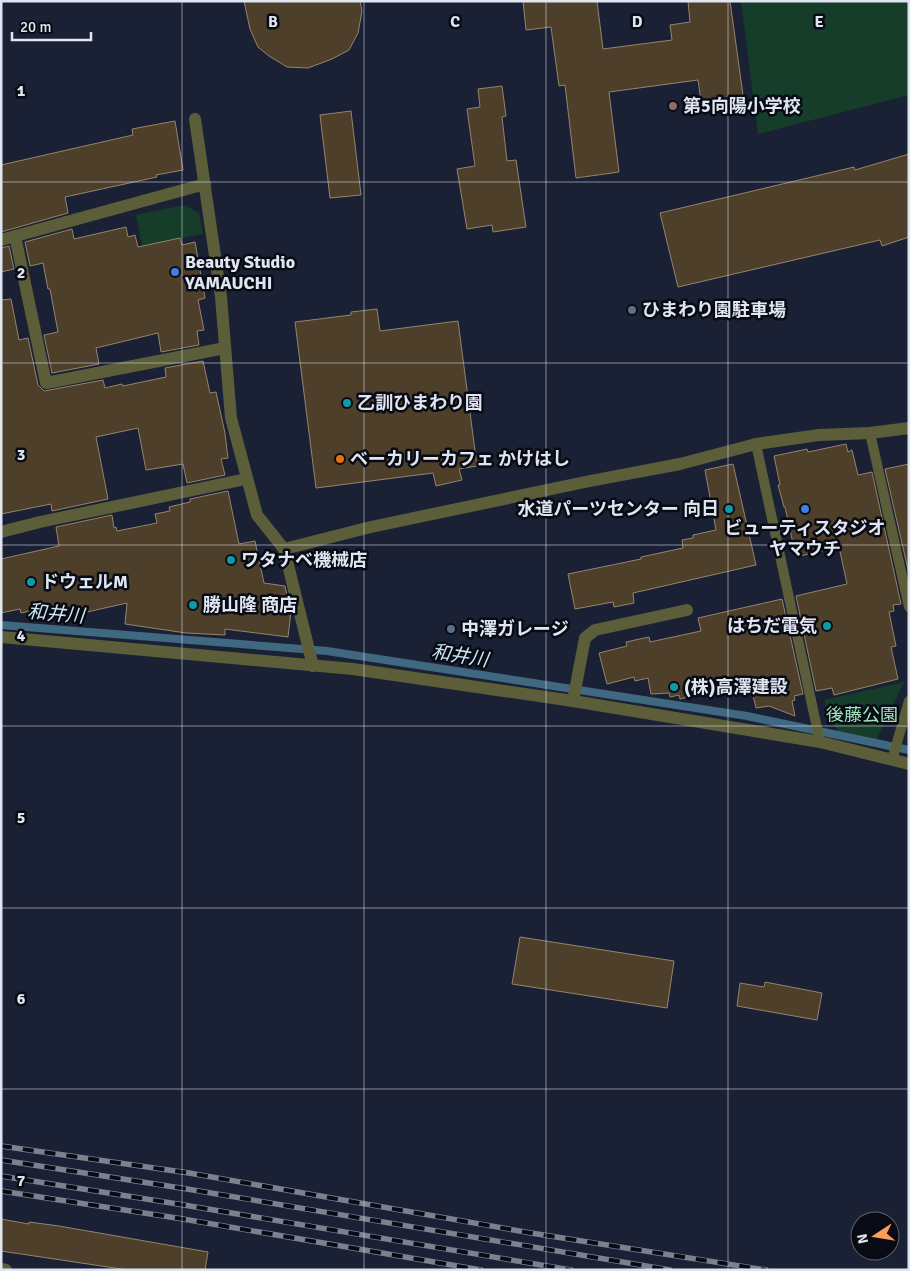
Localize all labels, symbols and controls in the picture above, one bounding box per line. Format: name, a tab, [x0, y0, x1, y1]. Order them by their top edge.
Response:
scale bar	[12, 10, 91, 42]
text: B	[268, 12, 278, 32]
text: C	[450, 12, 460, 32]
text: D	[632, 12, 643, 32]
text: E	[814, 12, 824, 32]
text: 20 m	[20, 18, 51, 36]
text: 1	[17, 81, 26, 101]
place label: 第5向陽小学校	[683, 95, 801, 117]
marker: 第5向陽小学校	[667, 100, 679, 112]
place label: Beauty Studio YAMAUCHI	[184, 251, 295, 294]
text: 2	[17, 263, 25, 283]
marker: Beauty Studio YAMAUCHI	[169, 266, 181, 278]
place label: ひまわり園駐車場	[642, 299, 786, 321]
marker: ひまわり園駐車場	[626, 304, 638, 316]
place label: 乙訓ひまわり園	[357, 392, 483, 414]
marker: 乙訓ひまわり園	[341, 397, 353, 409]
text: 3	[17, 445, 25, 465]
place label: ベーカリーカフェ かけはし	[350, 448, 570, 470]
marker: ベーカリーカフェ かけはし	[334, 453, 346, 465]
place label: 水道パーツセンター 向日	[517, 498, 719, 520]
marker: 水道パーツセンター 向日	[723, 503, 735, 515]
marker: ビューティスタジオ ヤマウチ	[799, 503, 811, 515]
place label: ビューティスタジオ ヤマウチ	[725, 517, 885, 560]
place label: ワタナベ機械店	[241, 549, 367, 571]
marker: ワタナベ機械店	[225, 554, 237, 566]
place label: ドウェルM	[41, 571, 128, 593]
marker: ドウェルM	[25, 576, 37, 588]
place label: 勝山隆 商店	[203, 594, 297, 616]
marker: 勝山隆 商店	[187, 599, 199, 611]
water label: 和井川	[26, 600, 87, 629]
place label: はちだ電気	[727, 615, 817, 637]
place label: 中澤ガレージ	[461, 618, 569, 640]
marker: はちだ電気	[821, 620, 833, 632]
marker: 中澤ガレージ	[445, 623, 457, 635]
text: 4	[17, 626, 26, 646]
water label: 和井川	[430, 640, 492, 673]
place label: (株)高澤建設	[684, 676, 788, 698]
marker: (株)高澤建設	[668, 681, 680, 693]
park label: 後藤公園	[826, 704, 898, 726]
text: 5	[17, 808, 25, 828]
text: 6	[17, 989, 26, 1009]
text: 7	[17, 1171, 26, 1191]
north arrow	[850, 1211, 900, 1261]
text: N	[853, 1232, 872, 1245]

